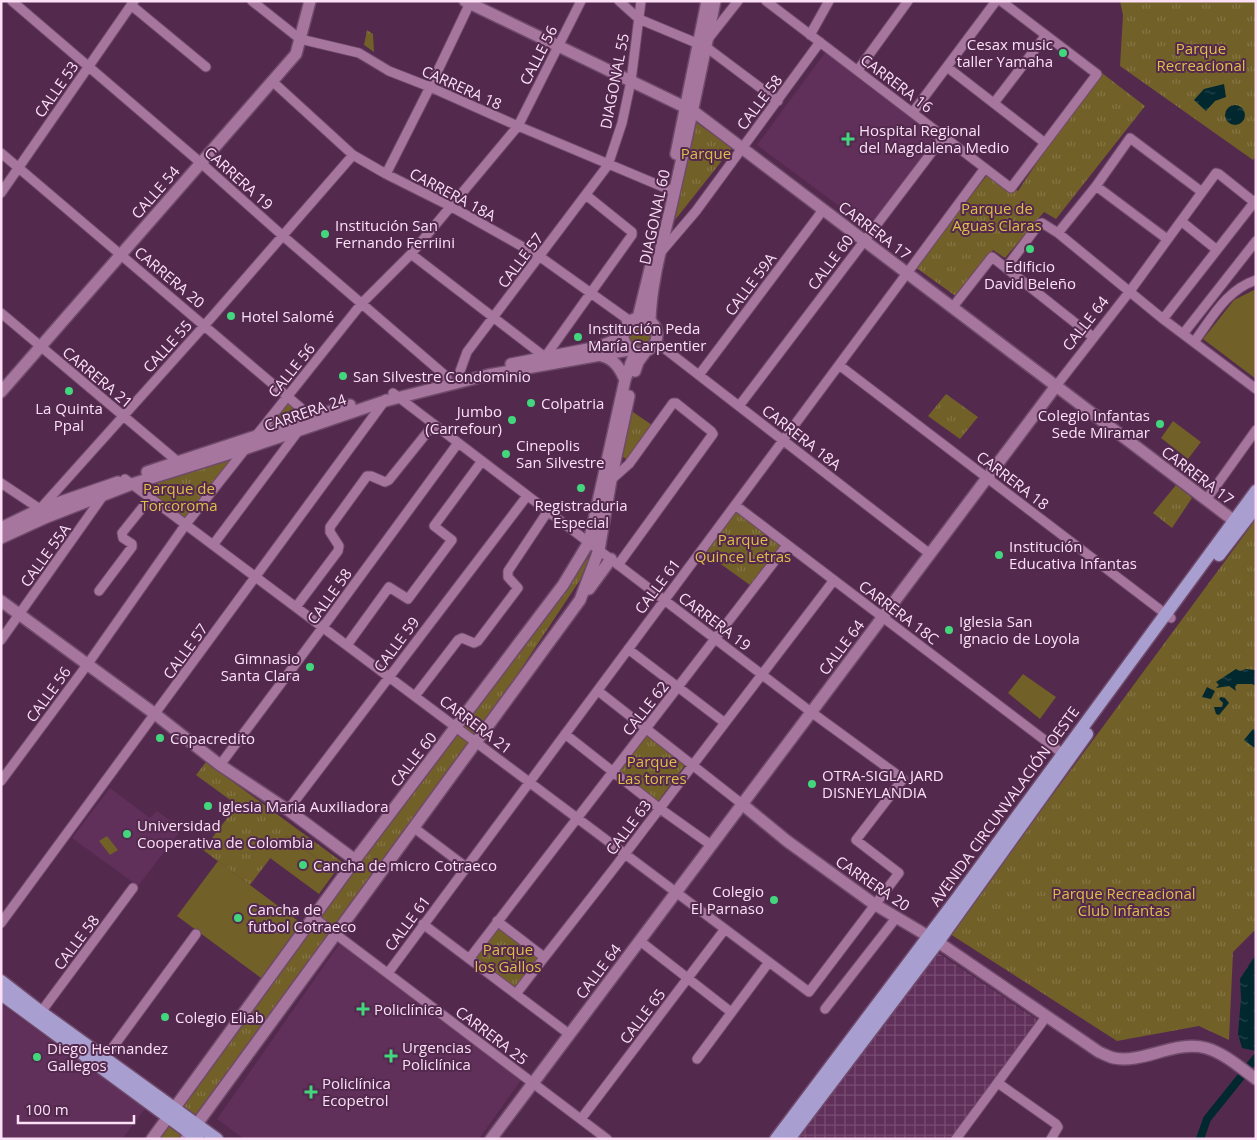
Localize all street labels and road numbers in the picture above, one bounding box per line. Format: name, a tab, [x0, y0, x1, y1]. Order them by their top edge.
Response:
street label: CALLE 56	[515, 22, 561, 88]
street label: DIAGONAL 55	[595, 32, 633, 130]
street label: CARRERA 16	[857, 49, 937, 117]
street label: CALLE 53	[29, 57, 83, 121]
street label: CARRERA 18	[419, 60, 505, 114]
street label: CALLE 58	[732, 70, 786, 134]
street label: CARRERA 19	[201, 142, 277, 214]
street label: CALLE 54	[126, 161, 184, 223]
street label: CARRERA 18A	[406, 163, 500, 225]
street label: DIAGONAL 60	[634, 168, 674, 266]
street label: CARRERA 17	[835, 196, 915, 264]
street label: CALLE 57	[493, 228, 547, 292]
street label: CALLE 60	[803, 230, 857, 294]
street label: CARRERA 20	[131, 242, 209, 312]
street label: CALLE 59A	[720, 248, 780, 319]
street label: CALLE 64	[1057, 291, 1113, 354]
street label: CALLE 55	[138, 316, 196, 376]
street label: CALLE 56	[263, 339, 319, 401]
street label: CARRERA 21	[59, 342, 137, 412]
street label: CARRERA 24	[261, 388, 349, 435]
street label: CARRERA 18A	[758, 400, 846, 474]
street label: CARRERA 17	[1158, 441, 1238, 509]
street label: CARRERA 18	[973, 446, 1053, 514]
street label: CALLE 55A	[15, 519, 75, 591]
street label: CALLE 61	[630, 554, 684, 618]
street label: CALLE 58	[302, 564, 356, 628]
street label: CARRERA 18C	[855, 575, 943, 649]
street label: CARRERA 19	[675, 587, 755, 655]
street label: CALLE 59	[369, 612, 423, 676]
street label: CALLE 64	[814, 615, 868, 679]
street label: CALLE 57	[158, 619, 212, 683]
street label: CALLE 56	[21, 662, 75, 726]
street label: CALLE 62	[617, 677, 673, 739]
street label: CARRERA 21	[436, 690, 516, 758]
street label: AVENIDA CIRCUNVALACIÓN OESTE	[925, 702, 1083, 910]
street label: CALLE 60	[385, 728, 441, 790]
street label: CALLE 63	[601, 795, 655, 859]
street label: CARRERA 20	[832, 851, 914, 915]
street label: CALLE 61	[380, 891, 434, 955]
street label: CALLE 58	[49, 910, 103, 974]
street label: CALLE 64	[571, 939, 625, 1003]
street label: CALLE 65	[615, 984, 669, 1048]
street label: CARRERA 25	[452, 1001, 532, 1069]

